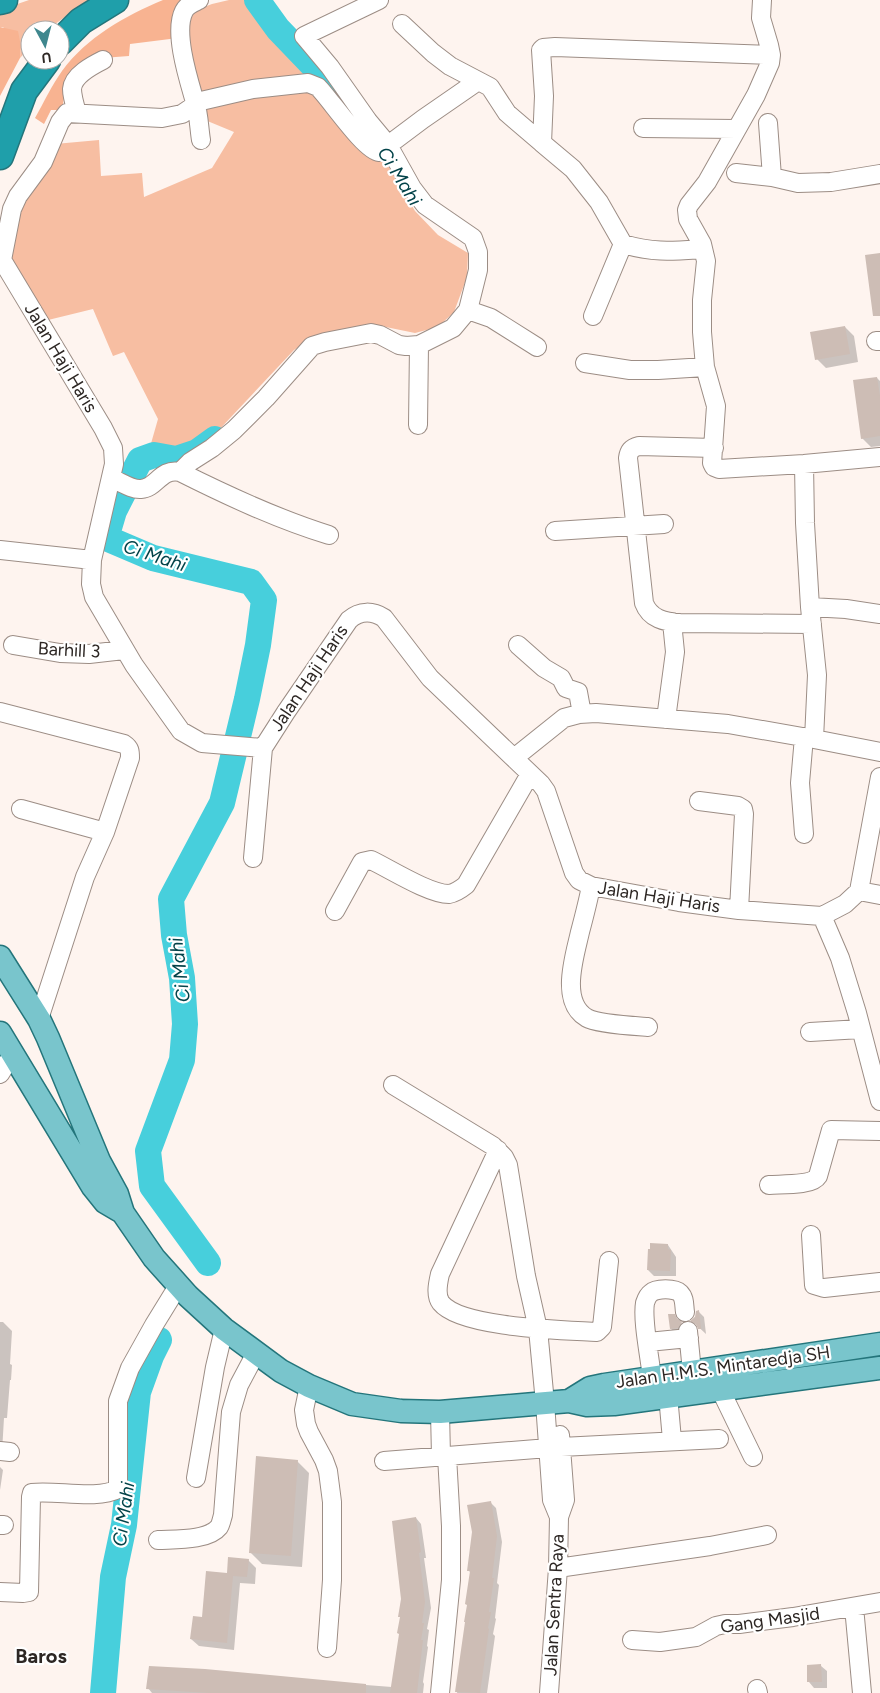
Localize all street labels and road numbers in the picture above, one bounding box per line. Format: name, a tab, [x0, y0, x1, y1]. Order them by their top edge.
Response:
street label: Jalan Haji Haris	[20, 299, 102, 417]
street label: Jalan Haji Haris	[265, 621, 353, 735]
street label: Barhill 3	[37, 637, 101, 663]
street label: Jalan Haji Haris	[596, 876, 722, 918]
street label: Jalan H.M.S. Mintaredja SH	[614, 1341, 832, 1393]
street label: Jalan Sentra Raya	[539, 1533, 569, 1677]
street label: Gang Masjid	[719, 1602, 821, 1638]

